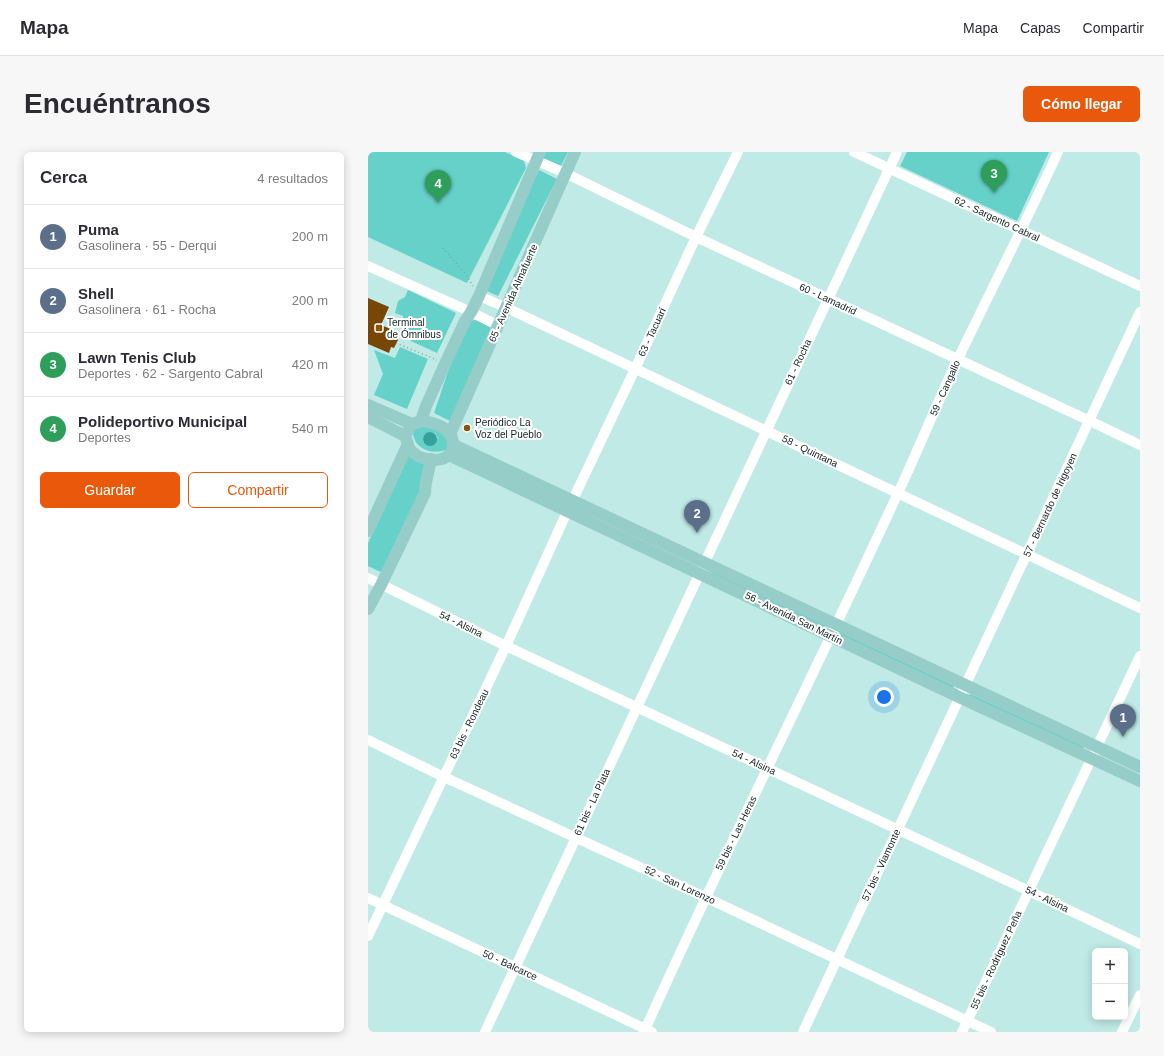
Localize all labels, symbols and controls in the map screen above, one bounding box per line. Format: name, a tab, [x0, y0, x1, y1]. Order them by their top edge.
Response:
text: Mapa	[20, 17, 69, 38]
text: Mapa	[963, 20, 998, 36]
text: Capas	[1020, 20, 1061, 36]
text: Compartir	[1083, 20, 1144, 36]
button: Cómo llegar	[1023, 86, 1140, 122]
text: Encuéntranos	[24, 88, 211, 119]
pin: 3	[981, 160, 1007, 193]
text: Cerca	[40, 168, 87, 187]
pin: 4	[425, 170, 451, 203]
text: 4 resultados	[257, 171, 328, 186]
street label: 62 - Sargento Cabral	[953, 194, 1041, 244]
text: Puma	[78, 221, 119, 238]
text: 1	[49, 229, 57, 244]
text: 200 m	[292, 229, 328, 244]
text: Gasolinera · 55 - Derqui	[78, 238, 217, 253]
street label: 65 - Avenida Almafuerte	[486, 242, 540, 344]
street label: 60 - Lamadrid	[798, 281, 858, 317]
text: Shell	[78, 285, 114, 302]
text: 2	[49, 293, 57, 308]
text: 200 m	[292, 293, 328, 308]
text: Gasolinera · 61 - Rocha	[78, 302, 216, 317]
street label: 63 - Tacuarí	[636, 306, 668, 358]
place label: Terminal de Ómnibus	[387, 317, 441, 340]
marker: Terminal de Ómnibus	[374, 323, 384, 333]
street label: 61 - Rocha	[783, 337, 814, 386]
text: Lawn Tenis Club	[78, 349, 196, 366]
text: 3	[49, 357, 57, 372]
text: 420 m	[292, 357, 328, 372]
street label: 59 - Cangallo	[928, 358, 962, 417]
text: Deportes · 62 - Sargento Cabral	[78, 366, 263, 381]
text: Polideportivo Municipal	[78, 413, 247, 430]
place label: Periódico La Voz del Pueblo	[475, 417, 542, 440]
text: 4	[49, 421, 57, 436]
text: 540 m	[292, 421, 328, 436]
marker: Periódico La Voz del Pueblo	[462, 423, 472, 433]
text: Deportes	[78, 430, 131, 445]
street label: 58 - Quintana	[780, 433, 840, 469]
street label: 57 - Bernardo de Irigoyen	[1021, 451, 1079, 559]
button: Guardar	[40, 472, 180, 508]
button: Compartir	[188, 472, 328, 508]
pin: 2	[684, 500, 710, 533]
street label: 56 - Avenida San Martín	[743, 590, 845, 646]
street label: 54 - Alsina	[438, 609, 485, 639]
street label: 63 bis - Rondeau	[447, 687, 491, 761]
your location	[874, 687, 894, 707]
pin: 1	[1110, 704, 1136, 737]
street label: 54 - Alsina	[731, 747, 778, 777]
street label: 61 bis - La Plata	[572, 767, 612, 837]
street label: 59 bis - Las Heras	[713, 794, 759, 872]
street label: 57 bis - Viamonte	[860, 827, 903, 903]
street label: 52 - San Lorenzo	[643, 864, 717, 906]
street label: 54 - Alsina	[1024, 884, 1071, 914]
street label: 55 bis - Rodríguez Peña	[968, 908, 1024, 1011]
street label: 50 - Balcarce	[481, 948, 539, 983]
map controls	[1092, 948, 1128, 1020]
button: +	[1092, 948, 1128, 984]
button: −	[1092, 984, 1128, 1020]

